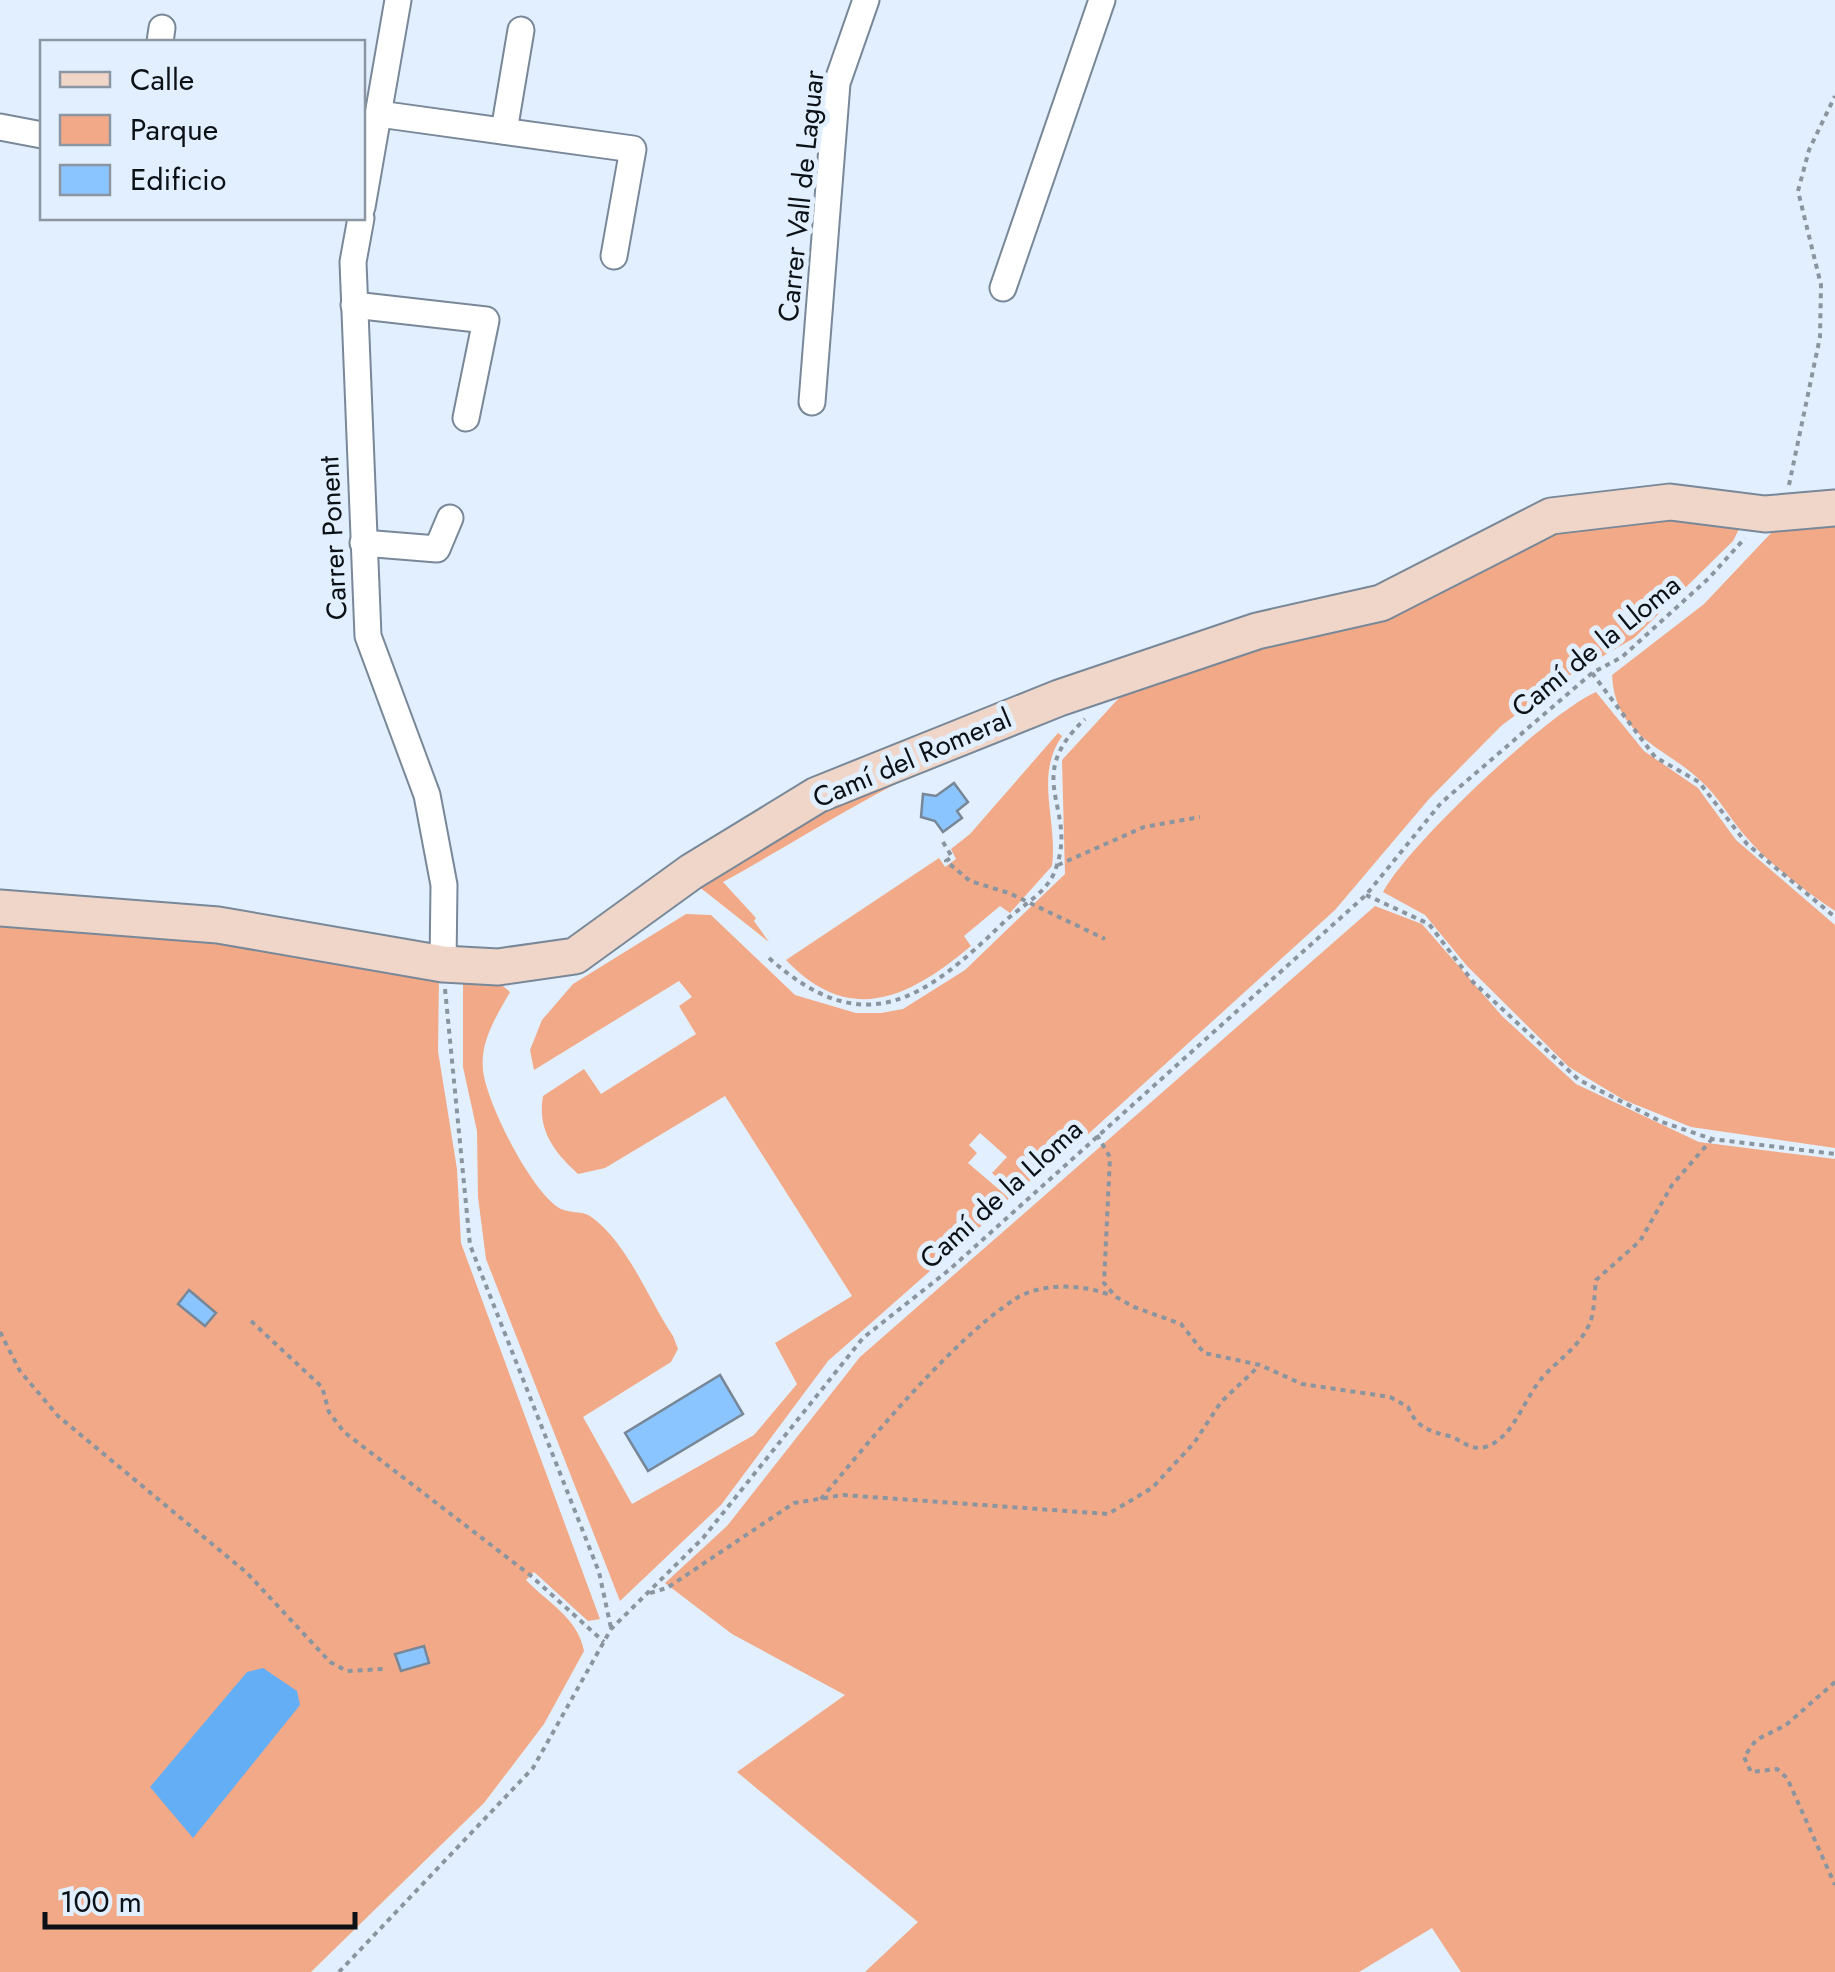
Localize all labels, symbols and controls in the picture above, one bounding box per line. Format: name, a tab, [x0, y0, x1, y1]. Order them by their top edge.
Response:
legend	[40, 40, 365, 220]
text: Calle	[130, 58, 194, 101]
street label: Carrer Vall de Laguar	[767, 68, 835, 324]
text: Parque	[130, 108, 218, 151]
text: Edificio	[130, 158, 226, 201]
street label: Carrer Ponent	[308, 455, 358, 621]
street label: Camí de la Lloma	[1503, 565, 1689, 727]
street label: Camí del Romeral	[806, 698, 1018, 818]
street label: Camí de la Lloma	[910, 1110, 1092, 1278]
scale bar	[45, 1867, 355, 1929]
text: 100 m	[60, 1880, 142, 1923]

